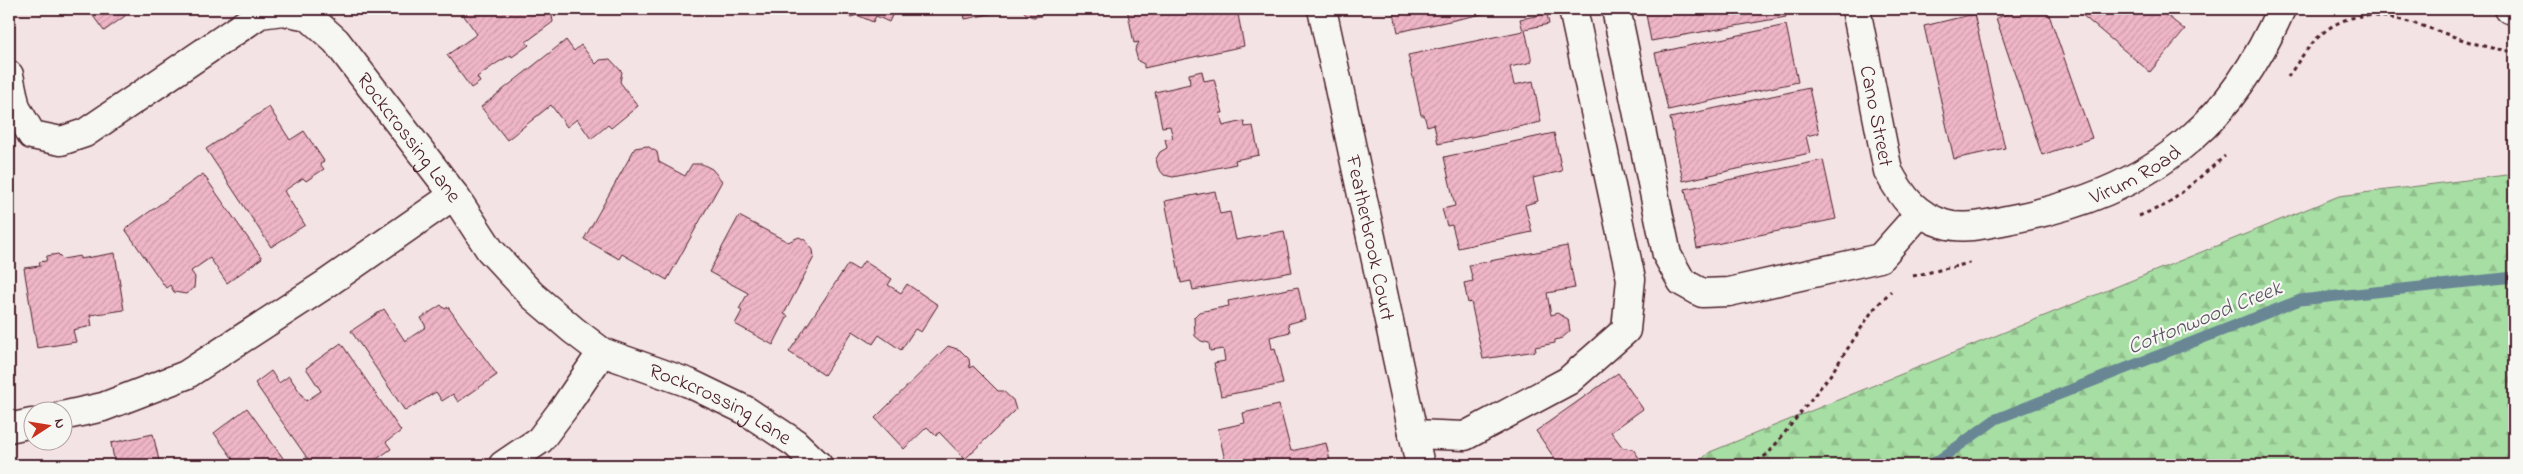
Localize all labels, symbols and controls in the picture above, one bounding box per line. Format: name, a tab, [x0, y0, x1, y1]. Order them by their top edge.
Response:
street label: Cano Street	[1851, 63, 1900, 169]
street label: Rockcrossing Lane	[348, 67, 468, 209]
street label: Virum Road	[2085, 139, 2188, 214]
street label: Featherbrook Court	[1337, 152, 1402, 324]
water label: Cottonwood Creek	[2123, 273, 2288, 364]
street label: Rockcrossing Lane	[644, 357, 797, 454]
north arrow	[22, 402, 72, 452]
text: N	[48, 417, 71, 430]

